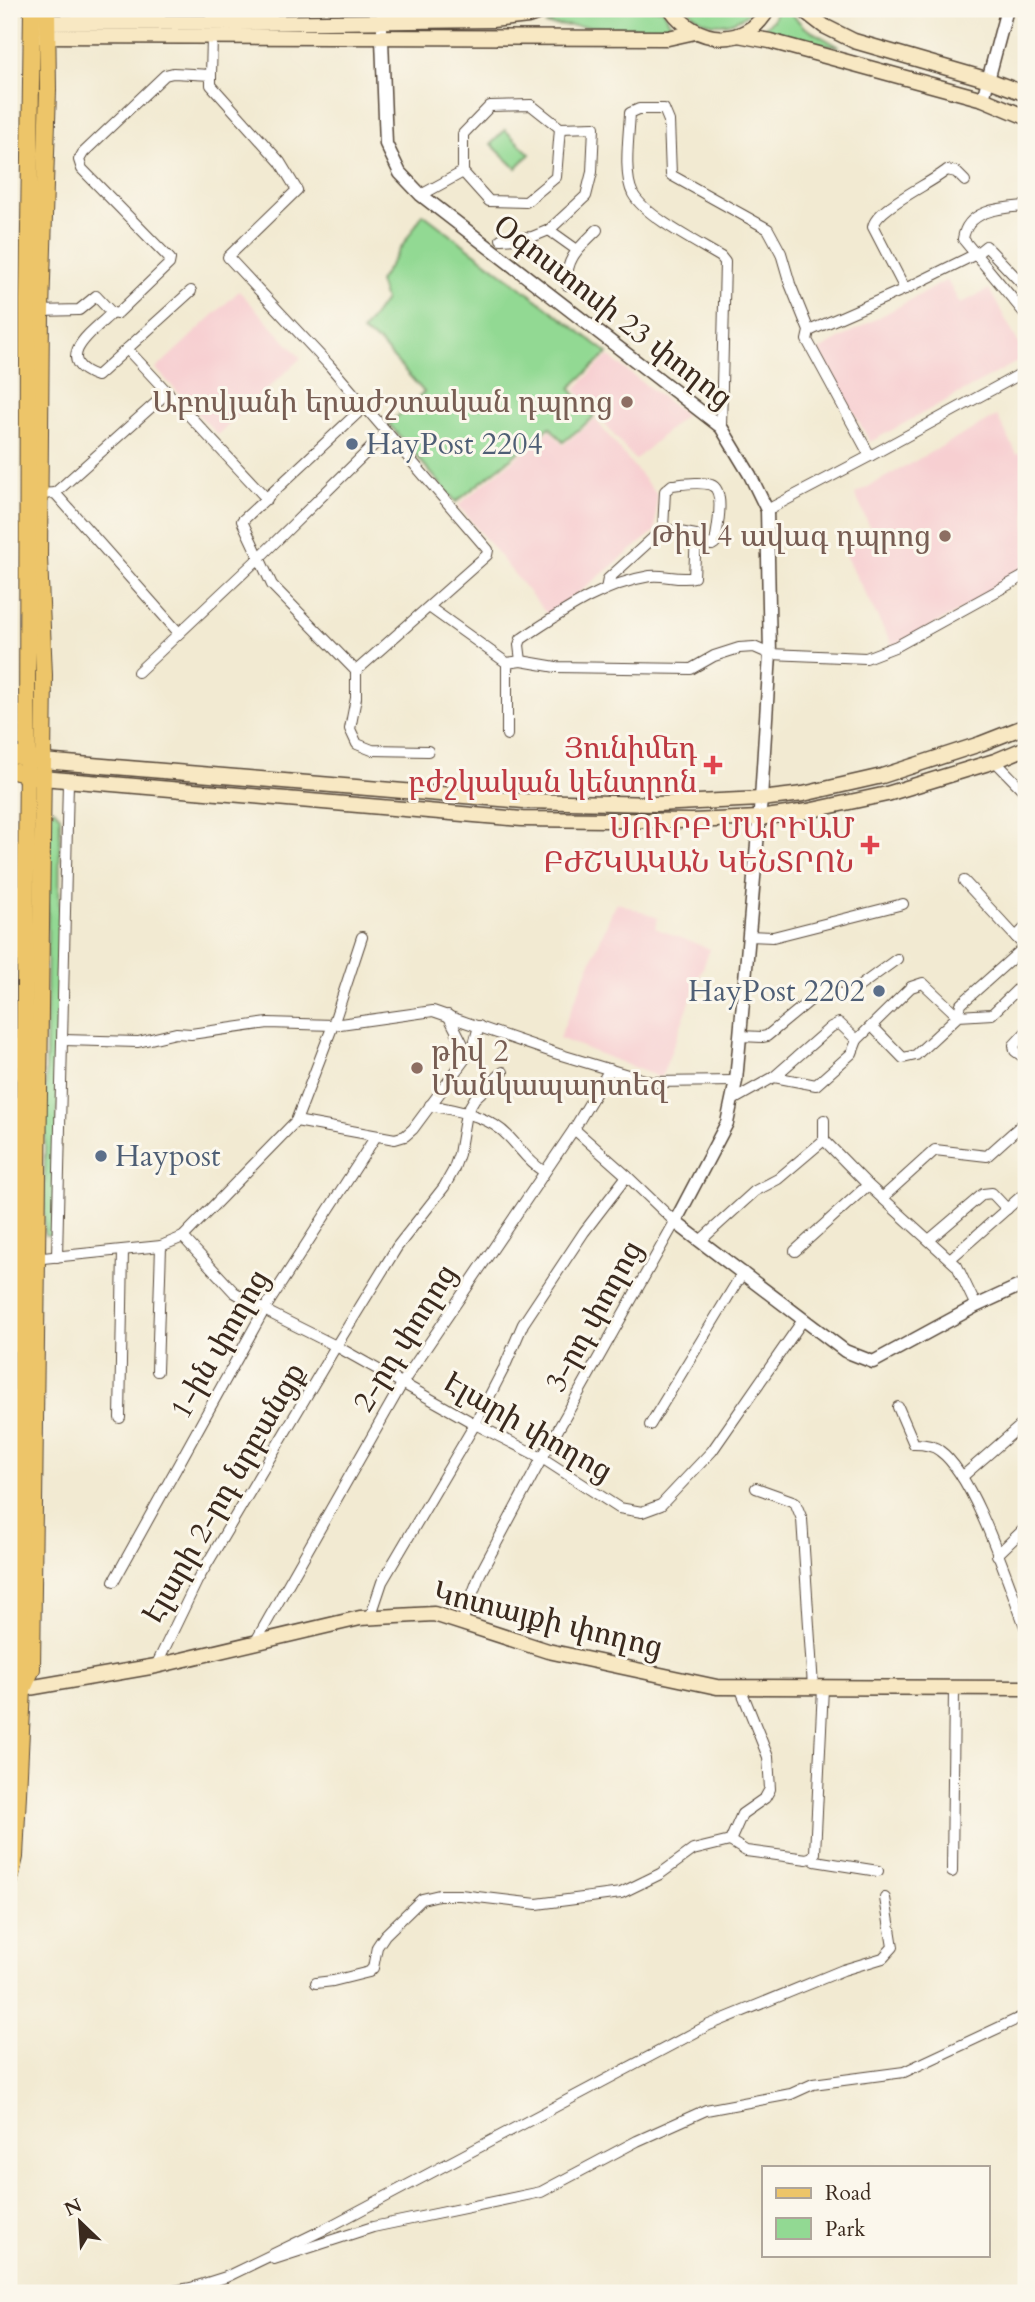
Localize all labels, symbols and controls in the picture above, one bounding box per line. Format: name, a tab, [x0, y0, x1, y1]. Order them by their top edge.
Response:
street label: Օգոստոսի 23 փողոց	[485, 206, 741, 418]
place label: Աբովյանի երաժշտական դպրոց	[152, 382, 613, 423]
marker: Աբովյանի երաժշտական դպրոց	[619, 394, 635, 410]
place label: HayPost 2204	[366, 424, 543, 465]
marker: HayPost 2204	[344, 436, 360, 452]
place label: Թիվ 4 ավագ դպրոց	[650, 516, 931, 557]
marker: Թիվ 4 ավագ դպրոց	[937, 528, 953, 544]
place label: Յունիմեդ բժշկական կենտրոն	[409, 728, 698, 803]
marker: Յունիմեդ բժշկական կենտրոն	[703, 755, 723, 775]
place label: ՍՈՒՐԲ ՄԱՐԻԱՄ ԲԺՇԿԱԿԱՆ ԿԵՆՏՐՈՆ	[543, 808, 854, 883]
marker: ՍՈՒՐԲ ՄԱՐԻԱՄ ԲԺՇԿԱԿԱՆ ԿԵՆՏՐՈՆ	[860, 835, 880, 855]
place label: HayPost 2202	[688, 971, 865, 1012]
marker: HayPost 2202	[871, 983, 887, 999]
place label: թիվ 2 Մանկապարտեզ	[431, 1031, 668, 1106]
marker: թիվ 2 Մանկապարտեզ	[409, 1060, 425, 1076]
place label: Haypost	[115, 1136, 221, 1177]
marker: Haypost	[93, 1148, 109, 1164]
street label: 3-րդ փողոց	[536, 1233, 652, 1399]
street label: 2-րդ փողոց	[343, 1256, 467, 1420]
street label: 1-ին փողոց	[161, 1262, 279, 1426]
street label: Էլարի 2-րդ նրբանցք	[133, 1355, 315, 1631]
street label: Էլարի փողոց	[436, 1362, 620, 1492]
street label: Կոտայքի փողոց	[429, 1572, 667, 1668]
legend	[762, 2166, 990, 2256]
text: Road	[825, 2179, 871, 2208]
north arrow	[46, 2186, 116, 2256]
text: N	[60, 2192, 87, 2223]
text: Park	[825, 2215, 866, 2244]

